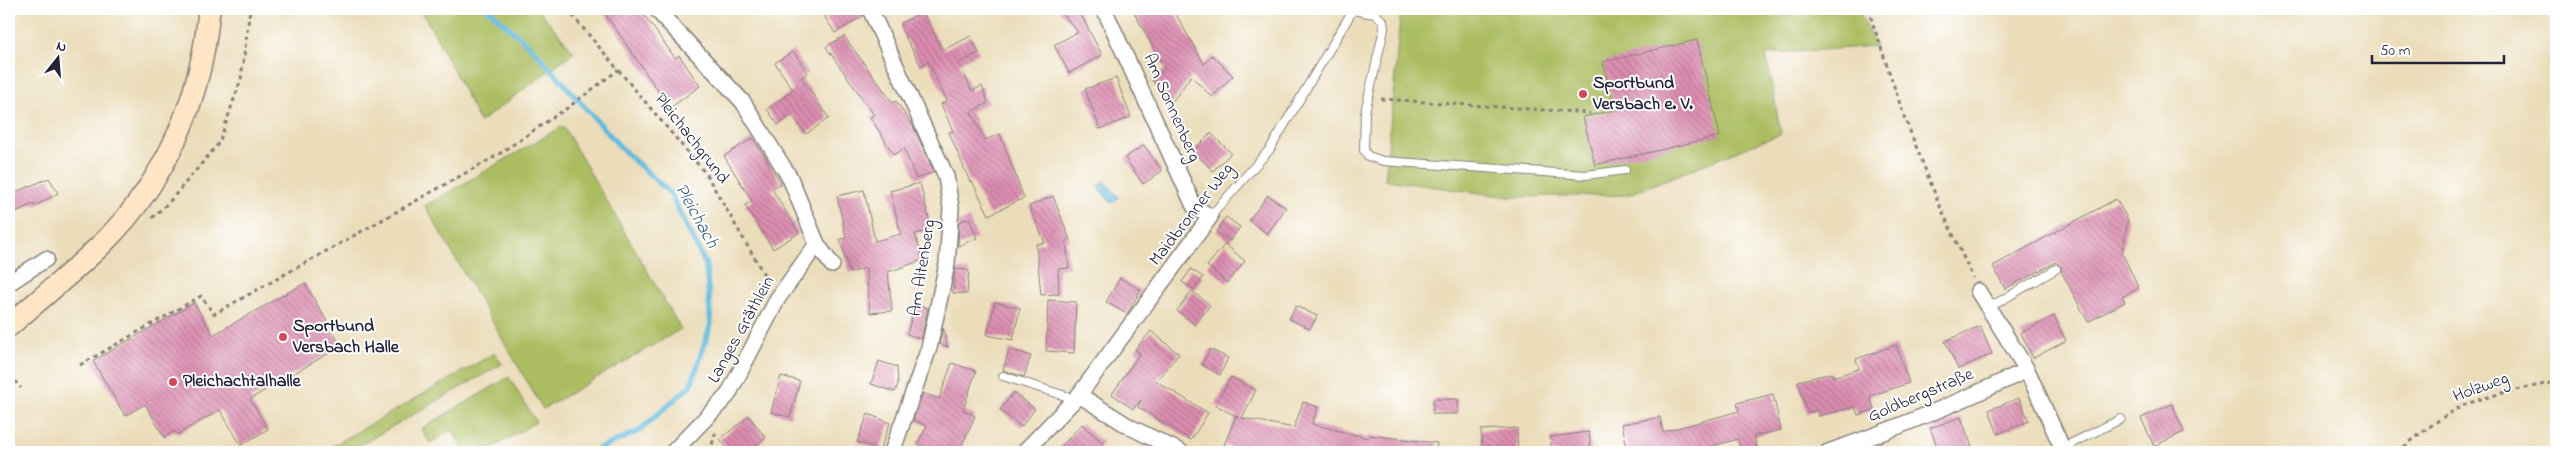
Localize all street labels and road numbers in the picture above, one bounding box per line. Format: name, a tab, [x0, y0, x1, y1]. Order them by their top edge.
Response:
street label: Am Sonnenberg	[1135, 50, 1207, 167]
street label: Pleichachgrund	[646, 88, 735, 191]
street label: Maidbronner Weg	[1143, 158, 1241, 273]
street label: Am Altenberg	[903, 218, 944, 319]
street label: Langes Gräthlein	[702, 272, 783, 389]
street label: Goldbergstraße	[1864, 362, 1979, 431]
street label: Holzweg	[2449, 366, 2513, 411]

